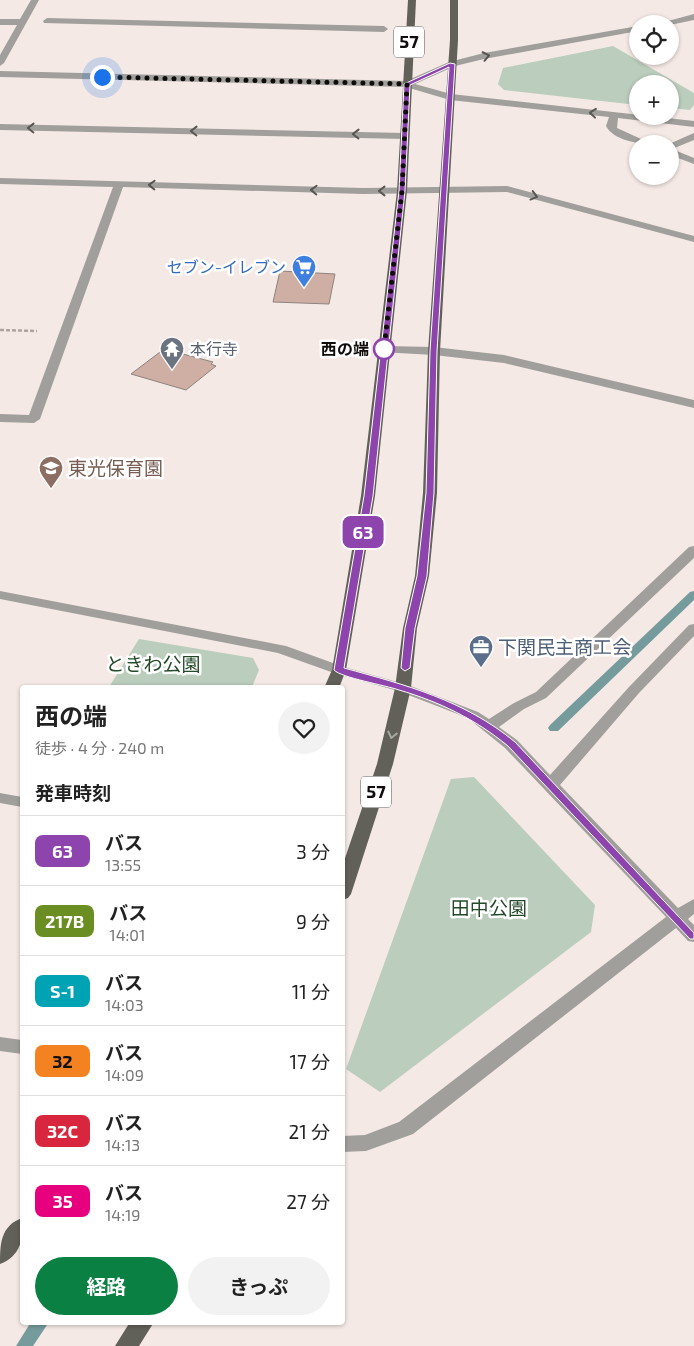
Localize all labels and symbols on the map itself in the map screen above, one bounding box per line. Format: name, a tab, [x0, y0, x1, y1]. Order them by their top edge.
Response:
road number: 57	[394, 27, 424, 58]
one-way arrow	[481, 51, 490, 61]
your location	[90, 65, 115, 90]
one-way arrow	[589, 108, 597, 119]
one-way arrow	[27, 123, 34, 133]
one-way arrow	[189, 126, 197, 136]
one-way arrow	[352, 129, 360, 140]
one-way arrow	[147, 180, 155, 191]
one-way arrow	[310, 184, 318, 195]
one-way arrow	[378, 186, 386, 196]
one-way arrow	[529, 191, 537, 201]
supermarket icon: セブン-イレブン	[291, 254, 317, 288]
place label: セブン-イレブン	[167, 257, 286, 276]
temple icon: 本行寺	[159, 336, 185, 370]
marker: 西の端	[373, 338, 395, 360]
place label: 本行寺	[190, 339, 238, 358]
place label: 西の端	[321, 339, 369, 358]
school or university icon: 東光保育園	[38, 455, 64, 489]
place label: 東光保育園	[68, 456, 163, 479]
line badge: 63	[340, 516, 386, 548]
office icon: 下関民主商工会	[468, 634, 494, 668]
place label: 下関民主商工会	[498, 635, 631, 658]
park label: ときわ公園	[105, 652, 201, 675]
one-way arrow	[387, 731, 398, 739]
road number: 57	[361, 776, 391, 808]
park label: 田中公園	[451, 896, 527, 919]

